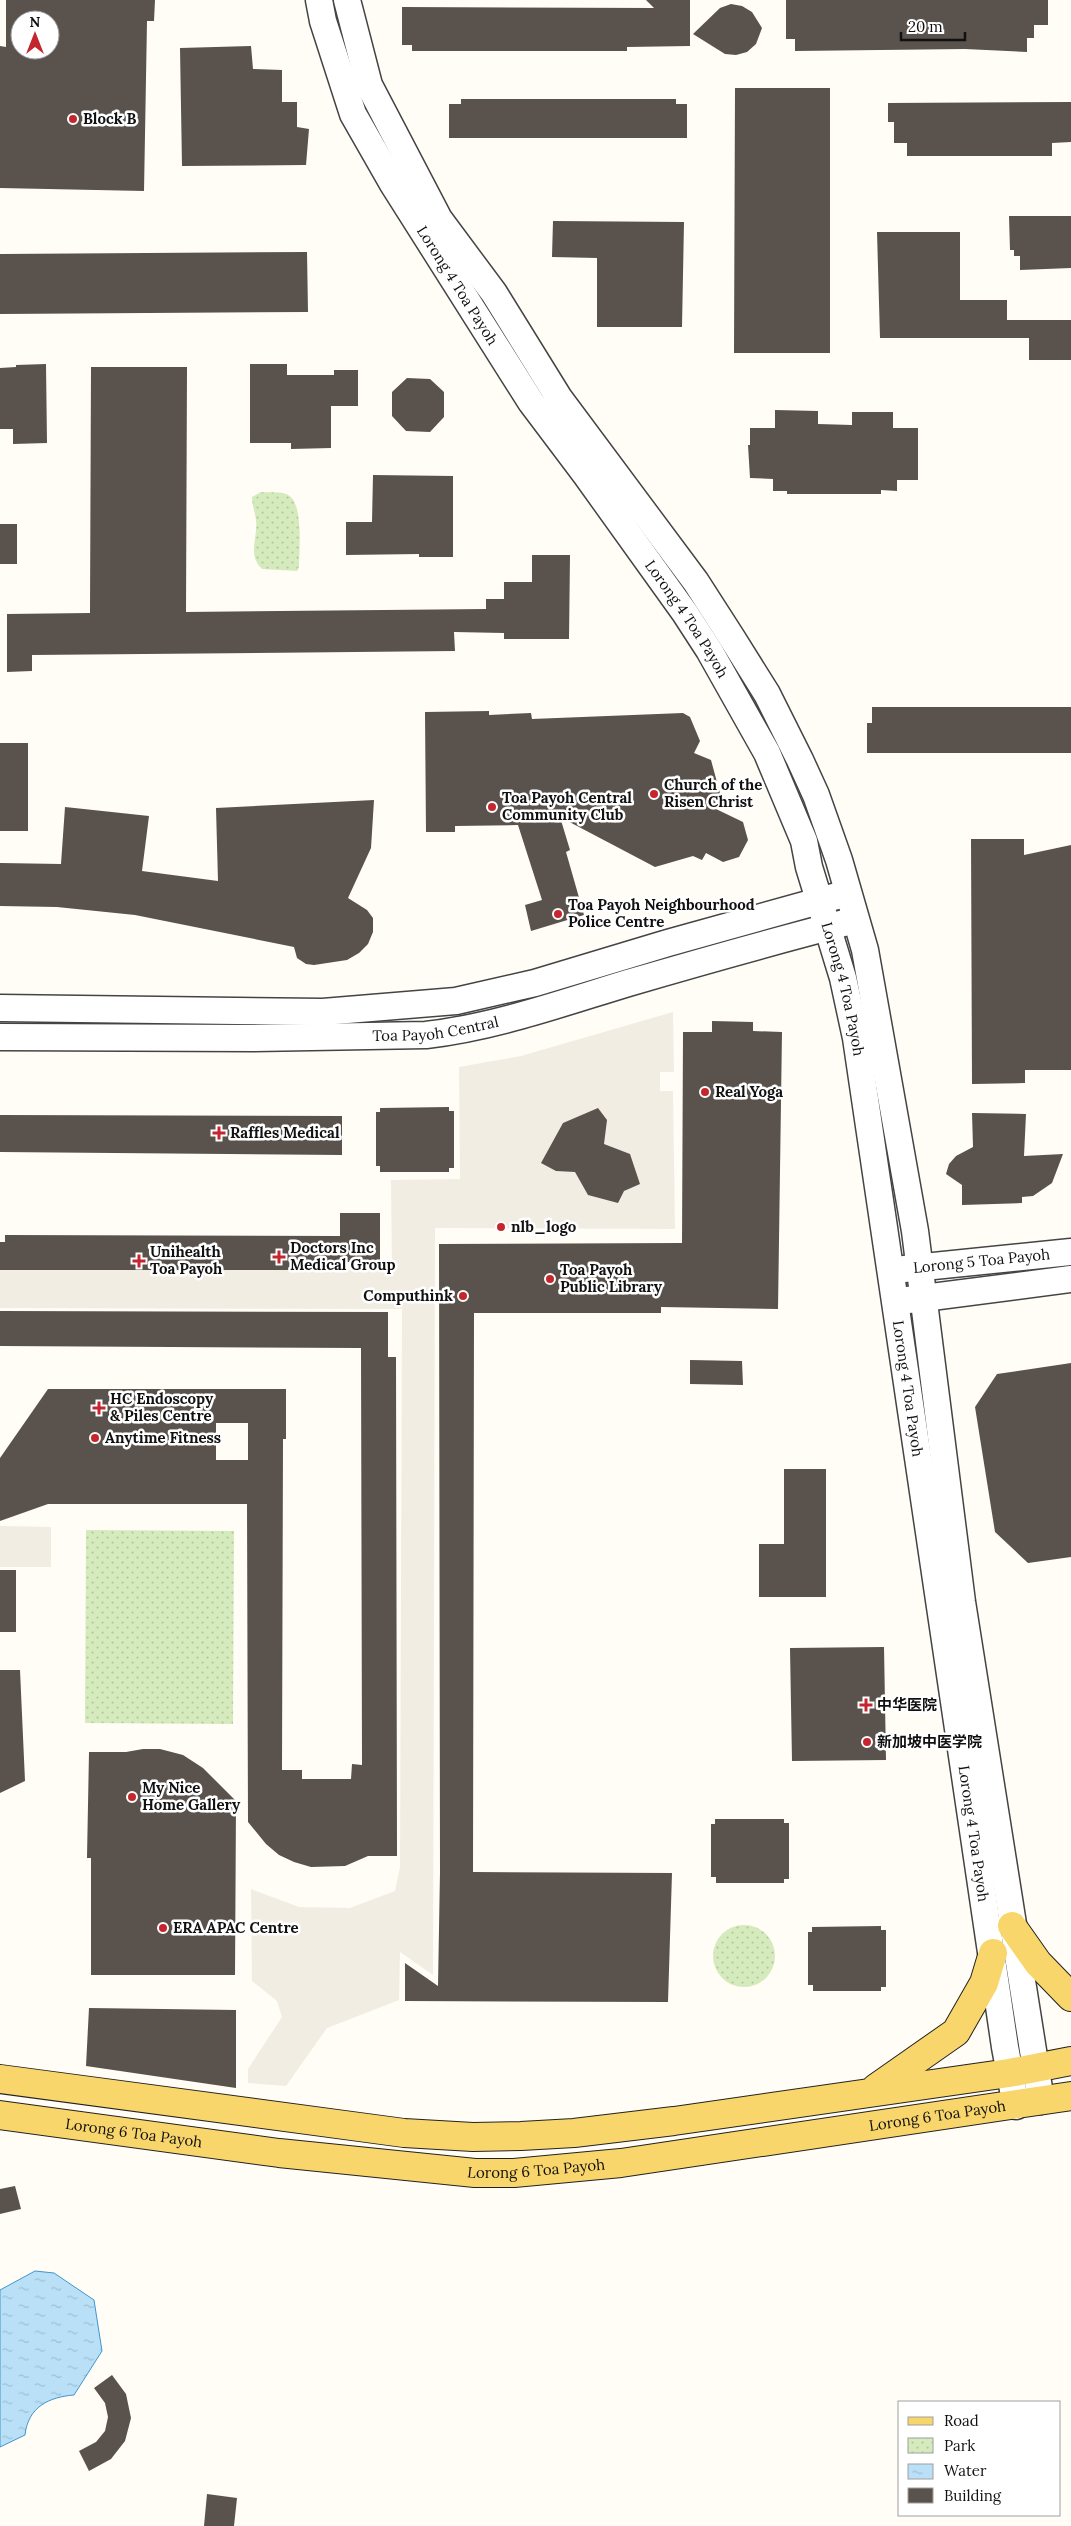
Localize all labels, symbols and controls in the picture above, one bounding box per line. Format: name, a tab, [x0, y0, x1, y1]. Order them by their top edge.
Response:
north arrow	[10, 10, 60, 60]
scale bar	[901, 10, 965, 42]
text: N	[30, 13, 41, 31]
text: 20 m	[908, 17, 943, 36]
place label: Block B	[83, 109, 137, 128]
marker: Block B	[67, 113, 79, 125]
street label: Lorong 4 Toa Payoh	[413, 222, 503, 349]
street label: Lorong 4 Toa Payoh	[641, 556, 733, 681]
place label: Church of the Risen Christ	[664, 775, 762, 811]
place label: Toa Payoh Central Community Club	[502, 788, 632, 824]
marker: Church of the Risen Christ	[648, 788, 660, 800]
marker: Toa Payoh Central Community Club	[486, 801, 498, 813]
place label: Toa Payoh Neighbourhood Police Centre	[568, 895, 755, 931]
marker: Toa Payoh Neighbourhood Police Centre	[552, 908, 564, 920]
street label: Lorong 4 Toa Payoh	[817, 920, 869, 1057]
street label: Toa Payoh Central	[372, 1012, 500, 1045]
place label: Real Yoga	[715, 1082, 783, 1101]
marker: Real Yoga	[699, 1086, 711, 1098]
place label: Raffles Medical	[230, 1123, 340, 1142]
marker: Raffles Medical	[212, 1126, 226, 1140]
place label: nlb_logo	[511, 1217, 577, 1236]
marker: nlb_logo	[495, 1221, 507, 1233]
place label: Doctors Inc Medical Group	[290, 1238, 395, 1274]
place label: Unihealth Toa Payoh	[150, 1242, 223, 1278]
street label: Lorong 5 Toa Payoh	[912, 1244, 1051, 1277]
marker: Doctors Inc Medical Group	[272, 1250, 286, 1264]
marker: Unihealth Toa Payoh	[132, 1254, 146, 1268]
place label: Toa Payoh Public Library	[560, 1260, 663, 1296]
marker: Toa Payoh Public Library	[544, 1273, 556, 1285]
place label: Computhink	[363, 1286, 453, 1305]
marker: Computhink	[457, 1290, 469, 1302]
street label: Lorong 4 Toa Payoh	[889, 1319, 928, 1458]
place label: HC Endoscopy & Piles Centre	[110, 1389, 214, 1425]
marker: HC Endoscopy & Piles Centre	[92, 1401, 106, 1415]
place label: Anytime Fitness	[105, 1428, 221, 1447]
marker: Anytime Fitness	[89, 1432, 101, 1444]
place label: 中华医院	[877, 1695, 937, 1714]
marker: 中华医院	[859, 1698, 873, 1712]
place label: 新加坡中医学院	[877, 1732, 982, 1751]
marker: 新加坡中医学院	[861, 1736, 873, 1748]
street label: Lorong 4 Toa Payoh	[955, 1764, 993, 1903]
place label: My Nice Home Gallery	[142, 1778, 241, 1814]
marker: My Nice Home Gallery	[126, 1791, 138, 1803]
place label: ERA APAC Centre	[173, 1918, 299, 1937]
marker: ERA APAC Centre	[157, 1922, 169, 1934]
street label: Lorong 6 Toa Payoh	[868, 2096, 1007, 2135]
street label: Lorong 6 Toa Payoh	[64, 2114, 204, 2151]
street label: Lorong 6 Toa Payoh	[466, 2155, 606, 2182]
legend	[898, 2401, 1061, 2516]
text: Road	[944, 2411, 979, 2430]
text: Park	[944, 2436, 975, 2455]
text: Water	[944, 2461, 987, 2480]
text: Building	[944, 2486, 1002, 2505]

